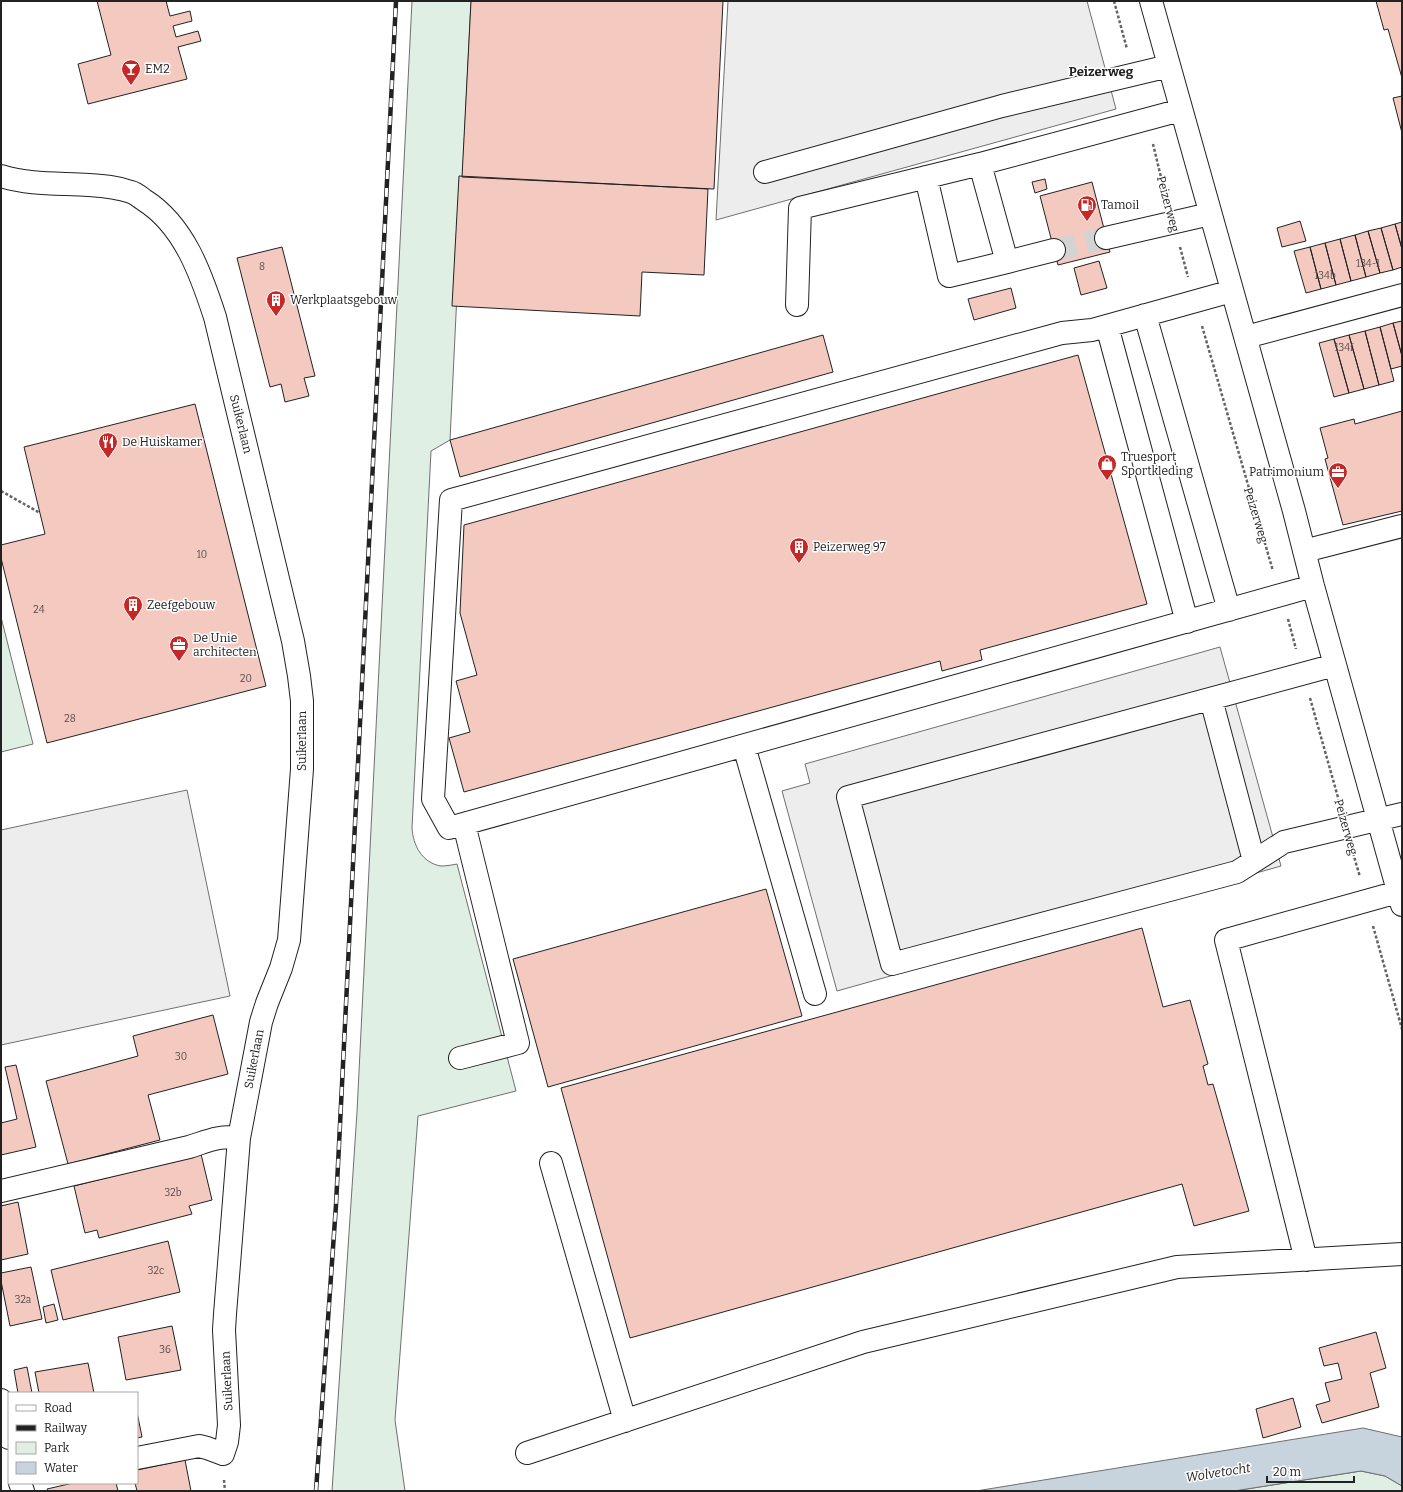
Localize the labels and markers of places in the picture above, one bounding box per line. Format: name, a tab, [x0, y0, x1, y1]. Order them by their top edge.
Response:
bar icon: EM2	[120, 58, 142, 86]
place label: EM2	[145, 62, 170, 76]
fuel station icon: Tamoil	[1076, 194, 1098, 222]
place label: Tamoil	[1101, 198, 1140, 212]
building icon: Werkplaatsgebouw	[265, 289, 287, 317]
place label: Werkplaatsgebouw	[290, 293, 397, 307]
restaurant icon: De Huiskamer	[97, 431, 119, 459]
place label: De Huiskamer	[122, 435, 203, 449]
place label: Truesport Sportkleding	[1121, 450, 1193, 478]
shop icon: Truesport Sportkleding	[1096, 453, 1118, 481]
office icon: Patrimonium	[1327, 461, 1349, 489]
place label: Patrimonium	[1249, 465, 1325, 479]
building icon: Peizerweg 97	[788, 536, 810, 564]
place label: Peizerweg 97	[813, 540, 886, 554]
building icon: Zeefgebouw	[122, 594, 144, 622]
place label: Zeefgebouw	[147, 598, 216, 612]
place label: De Unie architecten	[193, 631, 257, 659]
office icon: De Unie architecten	[168, 634, 190, 662]

